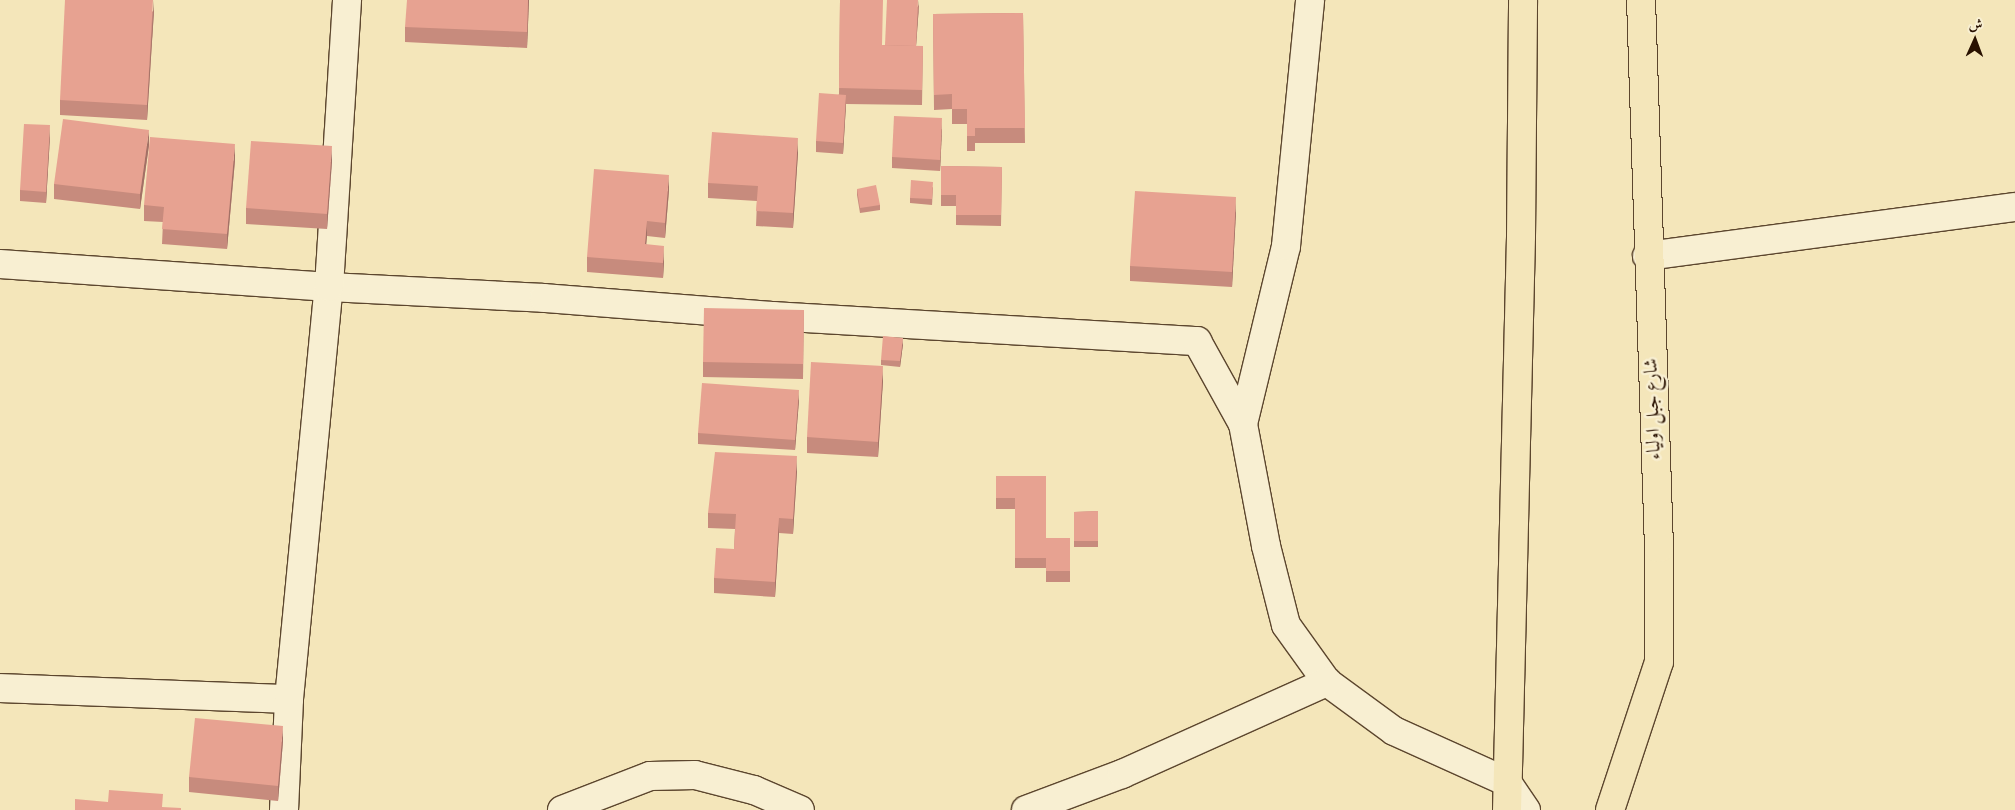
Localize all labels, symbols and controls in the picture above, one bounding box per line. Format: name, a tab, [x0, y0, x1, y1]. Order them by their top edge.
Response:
north arrow	[1950, 15, 2000, 65]
text: ش	[1968, 16, 1983, 33]
street label: شارع جبل اولياء	[1640, 358, 1666, 460]

